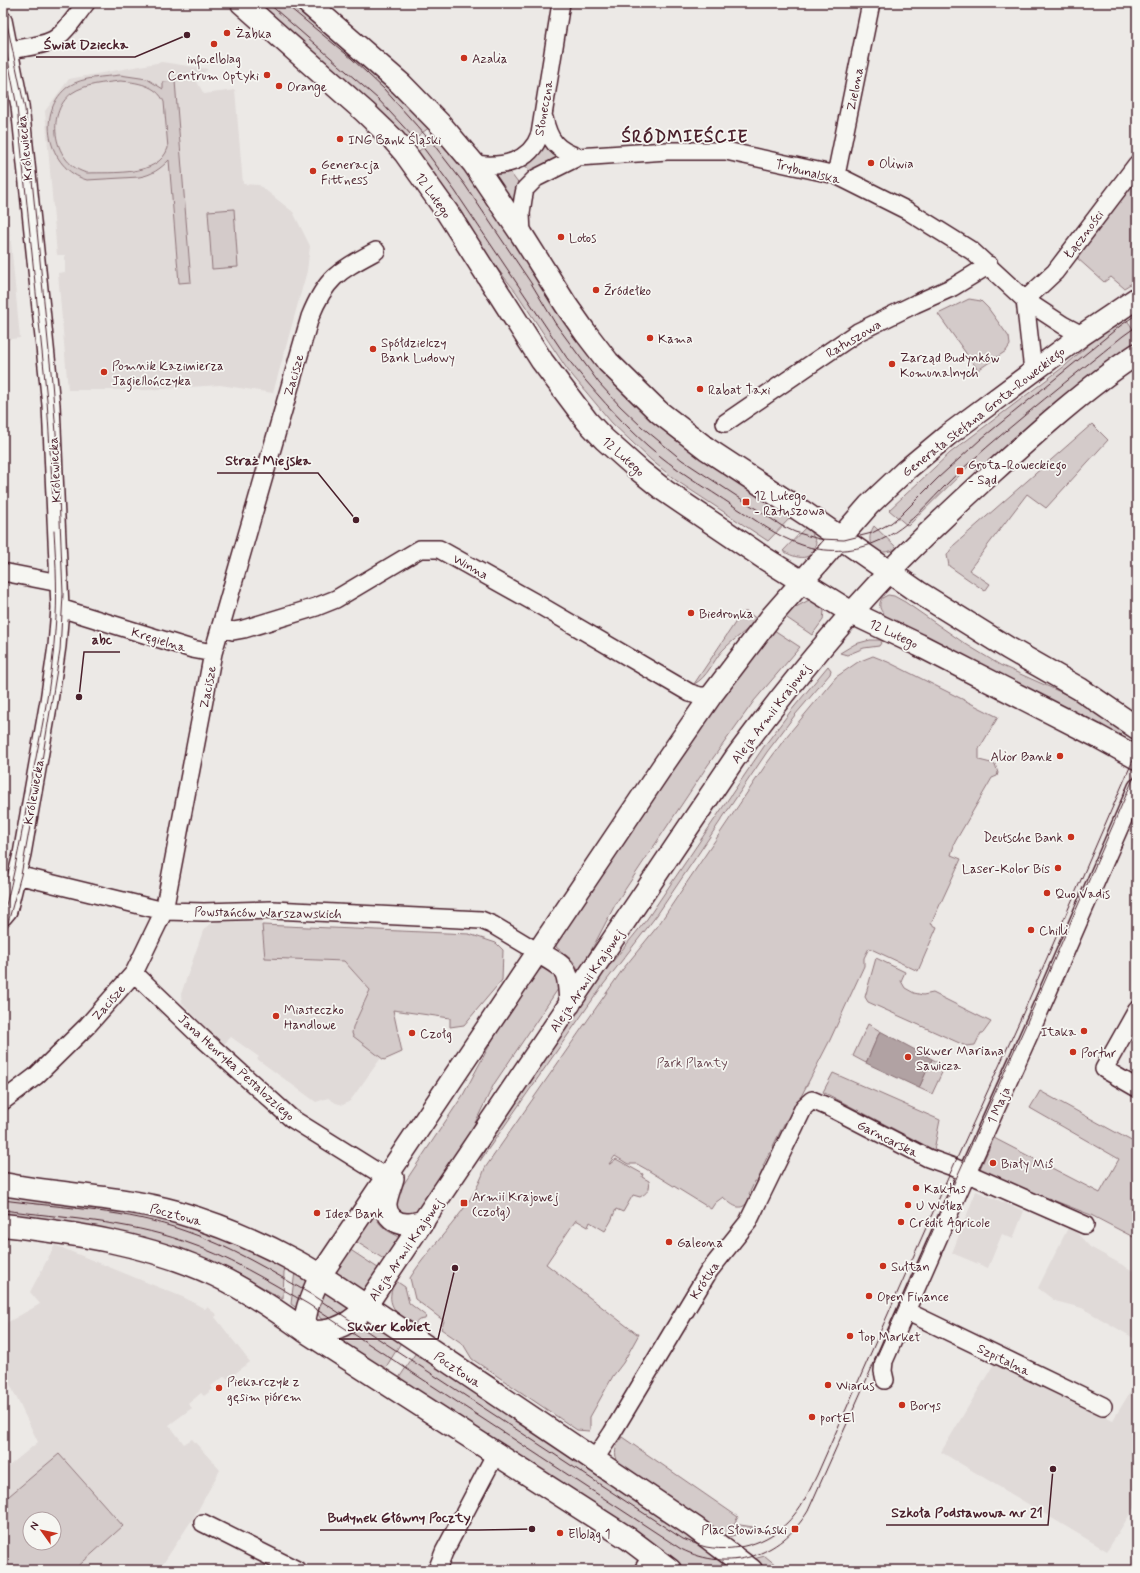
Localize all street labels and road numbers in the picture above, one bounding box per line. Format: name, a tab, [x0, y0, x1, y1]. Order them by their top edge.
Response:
street label: Zielona	[843, 66, 868, 112]
street label: Słoneczna	[531, 79, 558, 138]
street label: Królewiecka	[14, 114, 37, 181]
street label: Trybunalska	[773, 156, 842, 189]
street label: 12 Lutego	[410, 170, 455, 223]
street label: Łączności	[1060, 207, 1108, 263]
street label: Ratuszowa	[823, 316, 884, 362]
street label: Generała Stefana Grota-Roweckiego	[899, 343, 1070, 483]
street label: Zacisze	[280, 352, 309, 399]
street label: 12 Lutego	[597, 433, 648, 482]
street label: Królewiecka	[45, 436, 66, 503]
street label: Winna	[450, 551, 491, 584]
street label: 12 Lutego	[866, 616, 921, 654]
street label: Kręgielna	[129, 624, 188, 657]
street label: Aleja Armii Krajowej	[728, 660, 814, 767]
street label: Zacisze	[196, 664, 221, 710]
street label: Królewiecka	[20, 758, 49, 826]
street label: Powstańców Warszawskich	[194, 904, 342, 923]
street label: Aleja Armii Krajowej	[546, 926, 628, 1036]
street label: Zacisze	[89, 981, 130, 1025]
street label: Jana Henryka Pestalozziego	[174, 1011, 298, 1125]
street label: 1 Maja	[984, 1084, 1015, 1127]
street label: Garncarska	[854, 1117, 921, 1162]
street label: Aleja Armii Krajowej	[365, 1195, 447, 1305]
street label: Pocztowa	[148, 1200, 204, 1231]
street label: Krótka	[687, 1258, 724, 1303]
street label: Szpitalna	[974, 1340, 1033, 1381]
street label: Pocztowa	[430, 1348, 484, 1392]

